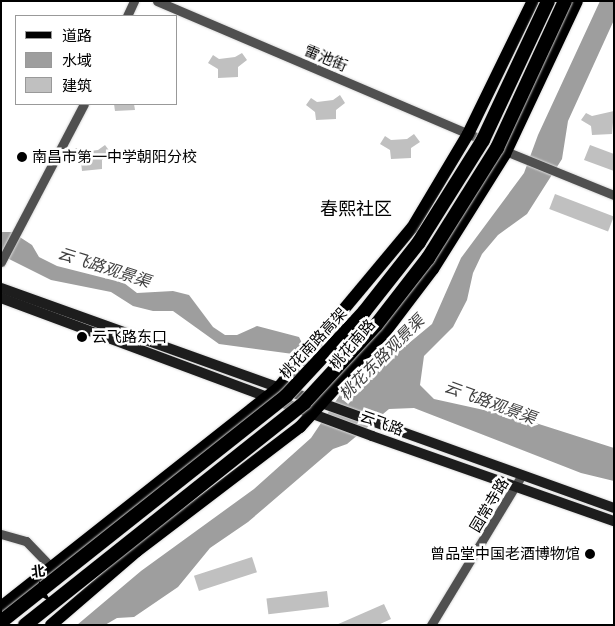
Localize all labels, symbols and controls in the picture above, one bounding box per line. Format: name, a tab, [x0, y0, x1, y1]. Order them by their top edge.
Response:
legend	[15, 15, 178, 105]
text: 道路	[62, 27, 92, 44]
street label: 雷池街	[302, 41, 350, 75]
text: 水域	[62, 52, 92, 69]
text: 建筑	[62, 77, 92, 94]
place label: 南昌市第一中学朝阳分校	[32, 148, 197, 166]
marker: 南昌市第一中学朝阳分校	[16, 151, 28, 163]
district label: 春熙社区	[320, 198, 392, 220]
water label: 云飞路观景渠	[55, 244, 153, 292]
street label: 桃花南路高架	[276, 304, 350, 382]
water label: 桃花东路观景渠	[336, 312, 428, 404]
street label: 桃花南路	[326, 315, 378, 373]
place label: 云飞路东口	[92, 328, 167, 346]
marker: 云飞路东口	[76, 331, 88, 343]
water label: 云飞路观景渠	[442, 378, 538, 428]
street label: 云飞路	[358, 407, 406, 439]
street label: 园常寺路	[466, 475, 512, 535]
place label: 曾品堂中国老酒博物馆	[430, 545, 580, 563]
marker: 曾品堂中国老酒博物馆	[584, 548, 596, 560]
north arrow	[15, 561, 65, 611]
text: 北	[30, 562, 46, 580]

